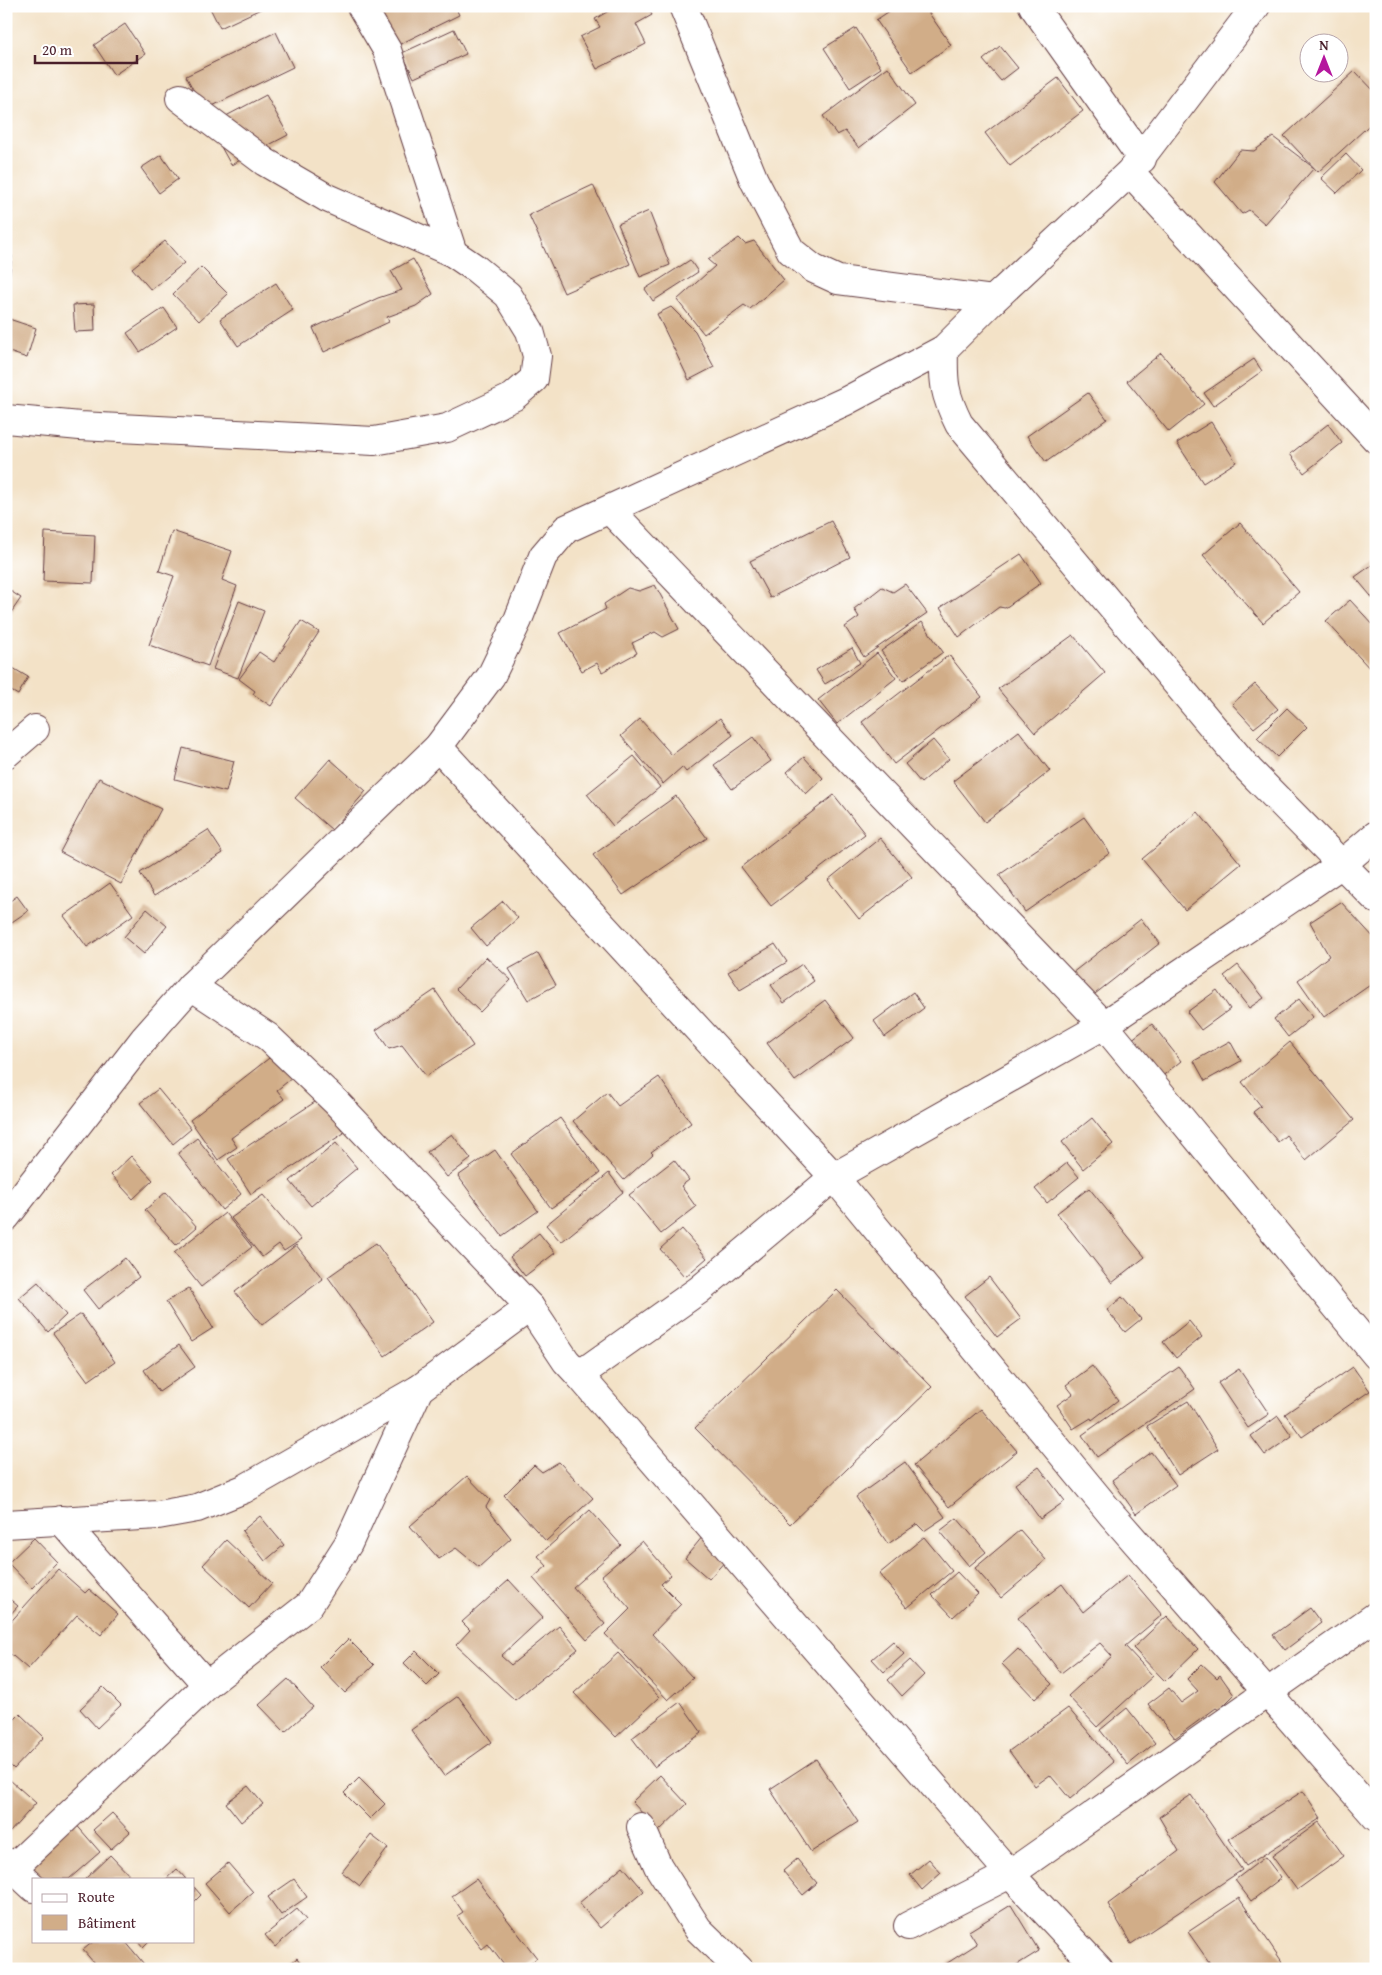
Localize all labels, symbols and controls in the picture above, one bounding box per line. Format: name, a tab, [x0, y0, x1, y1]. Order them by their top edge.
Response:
scale bar	[35, 32, 138, 64]
north arrow	[1300, 32, 1350, 82]
text: N	[1319, 35, 1329, 55]
text: 20 m	[42, 39, 73, 60]
legend	[32, 1878, 195, 1942]
text: Route	[78, 1886, 115, 1907]
text: Bâtiment	[78, 1912, 137, 1933]

